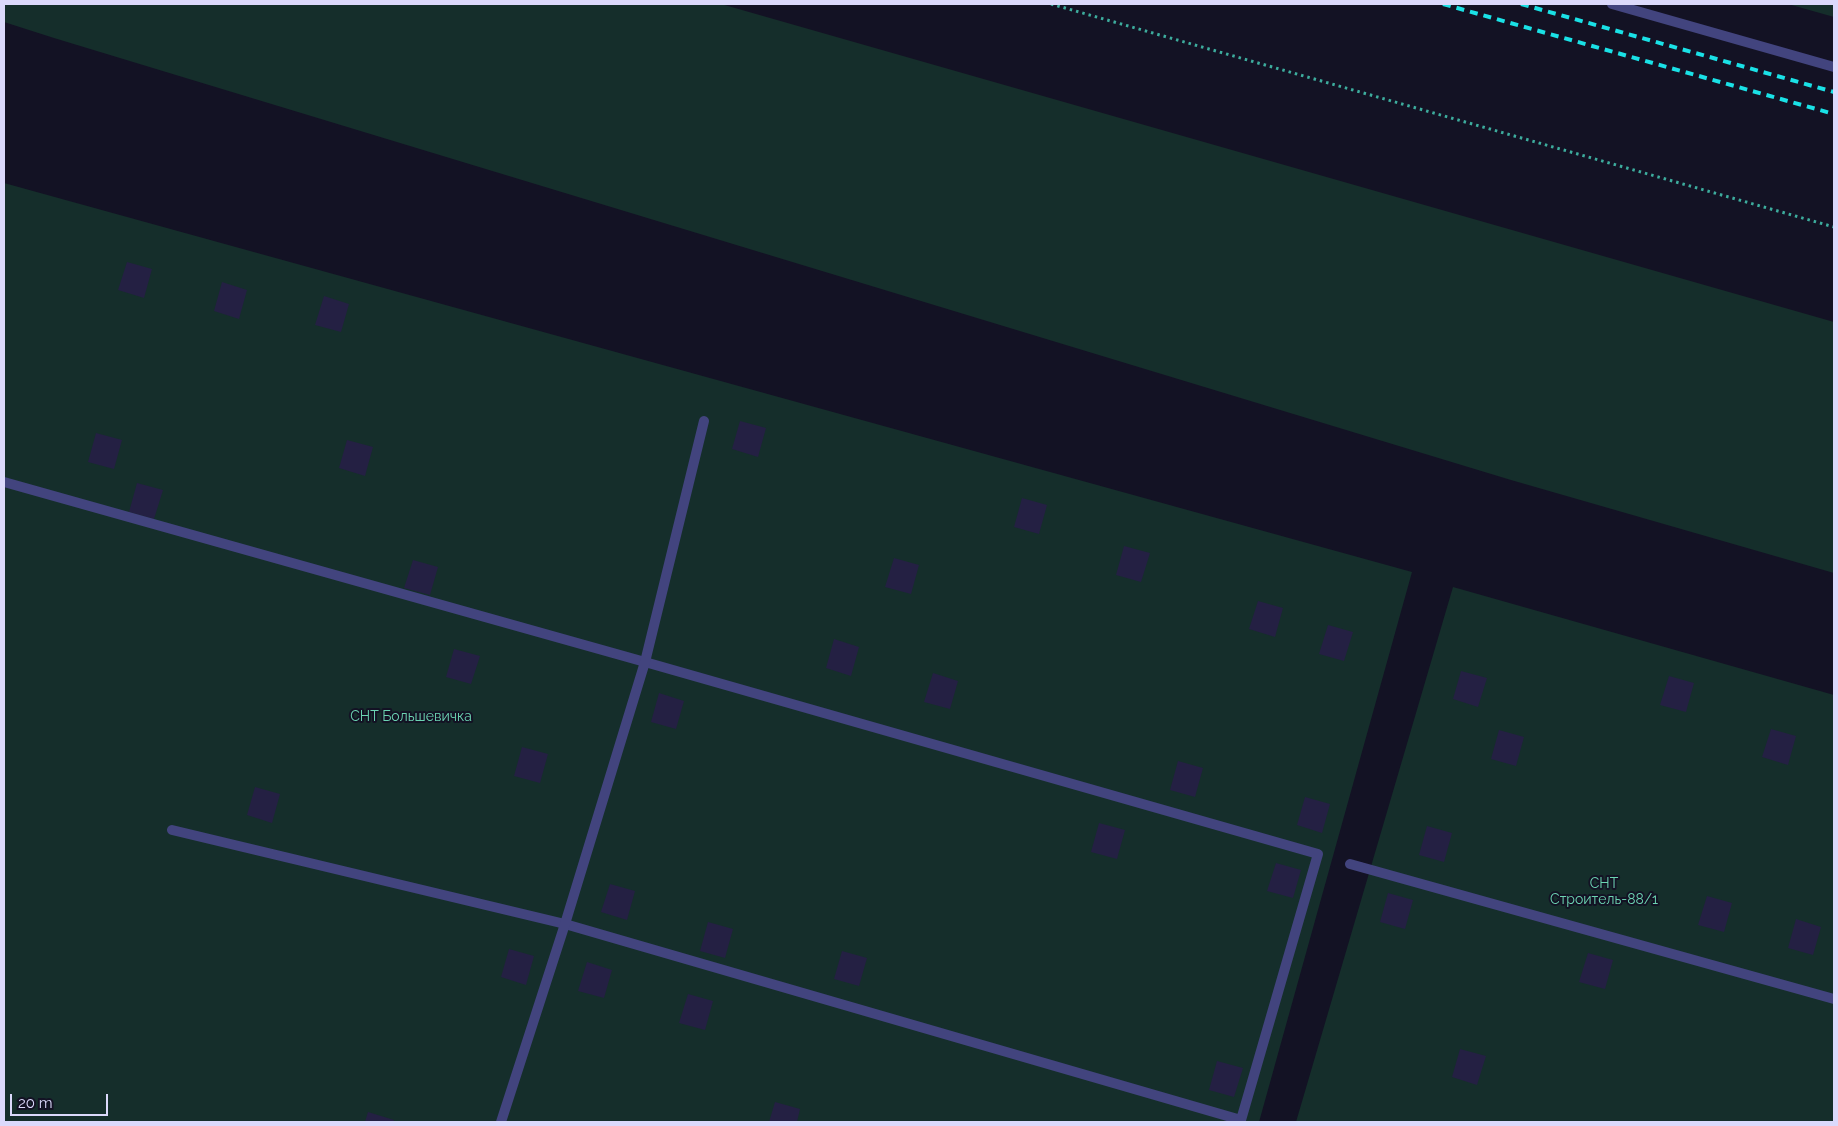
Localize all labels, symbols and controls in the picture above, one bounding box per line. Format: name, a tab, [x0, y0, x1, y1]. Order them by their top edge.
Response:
park label: СНТ Большевичка	[350, 709, 472, 725]
park label: СНТ Строитель-88/1	[1550, 876, 1658, 909]
scale bar	[12, 1084, 110, 1116]
text: 20 m	[18, 1094, 53, 1112]

